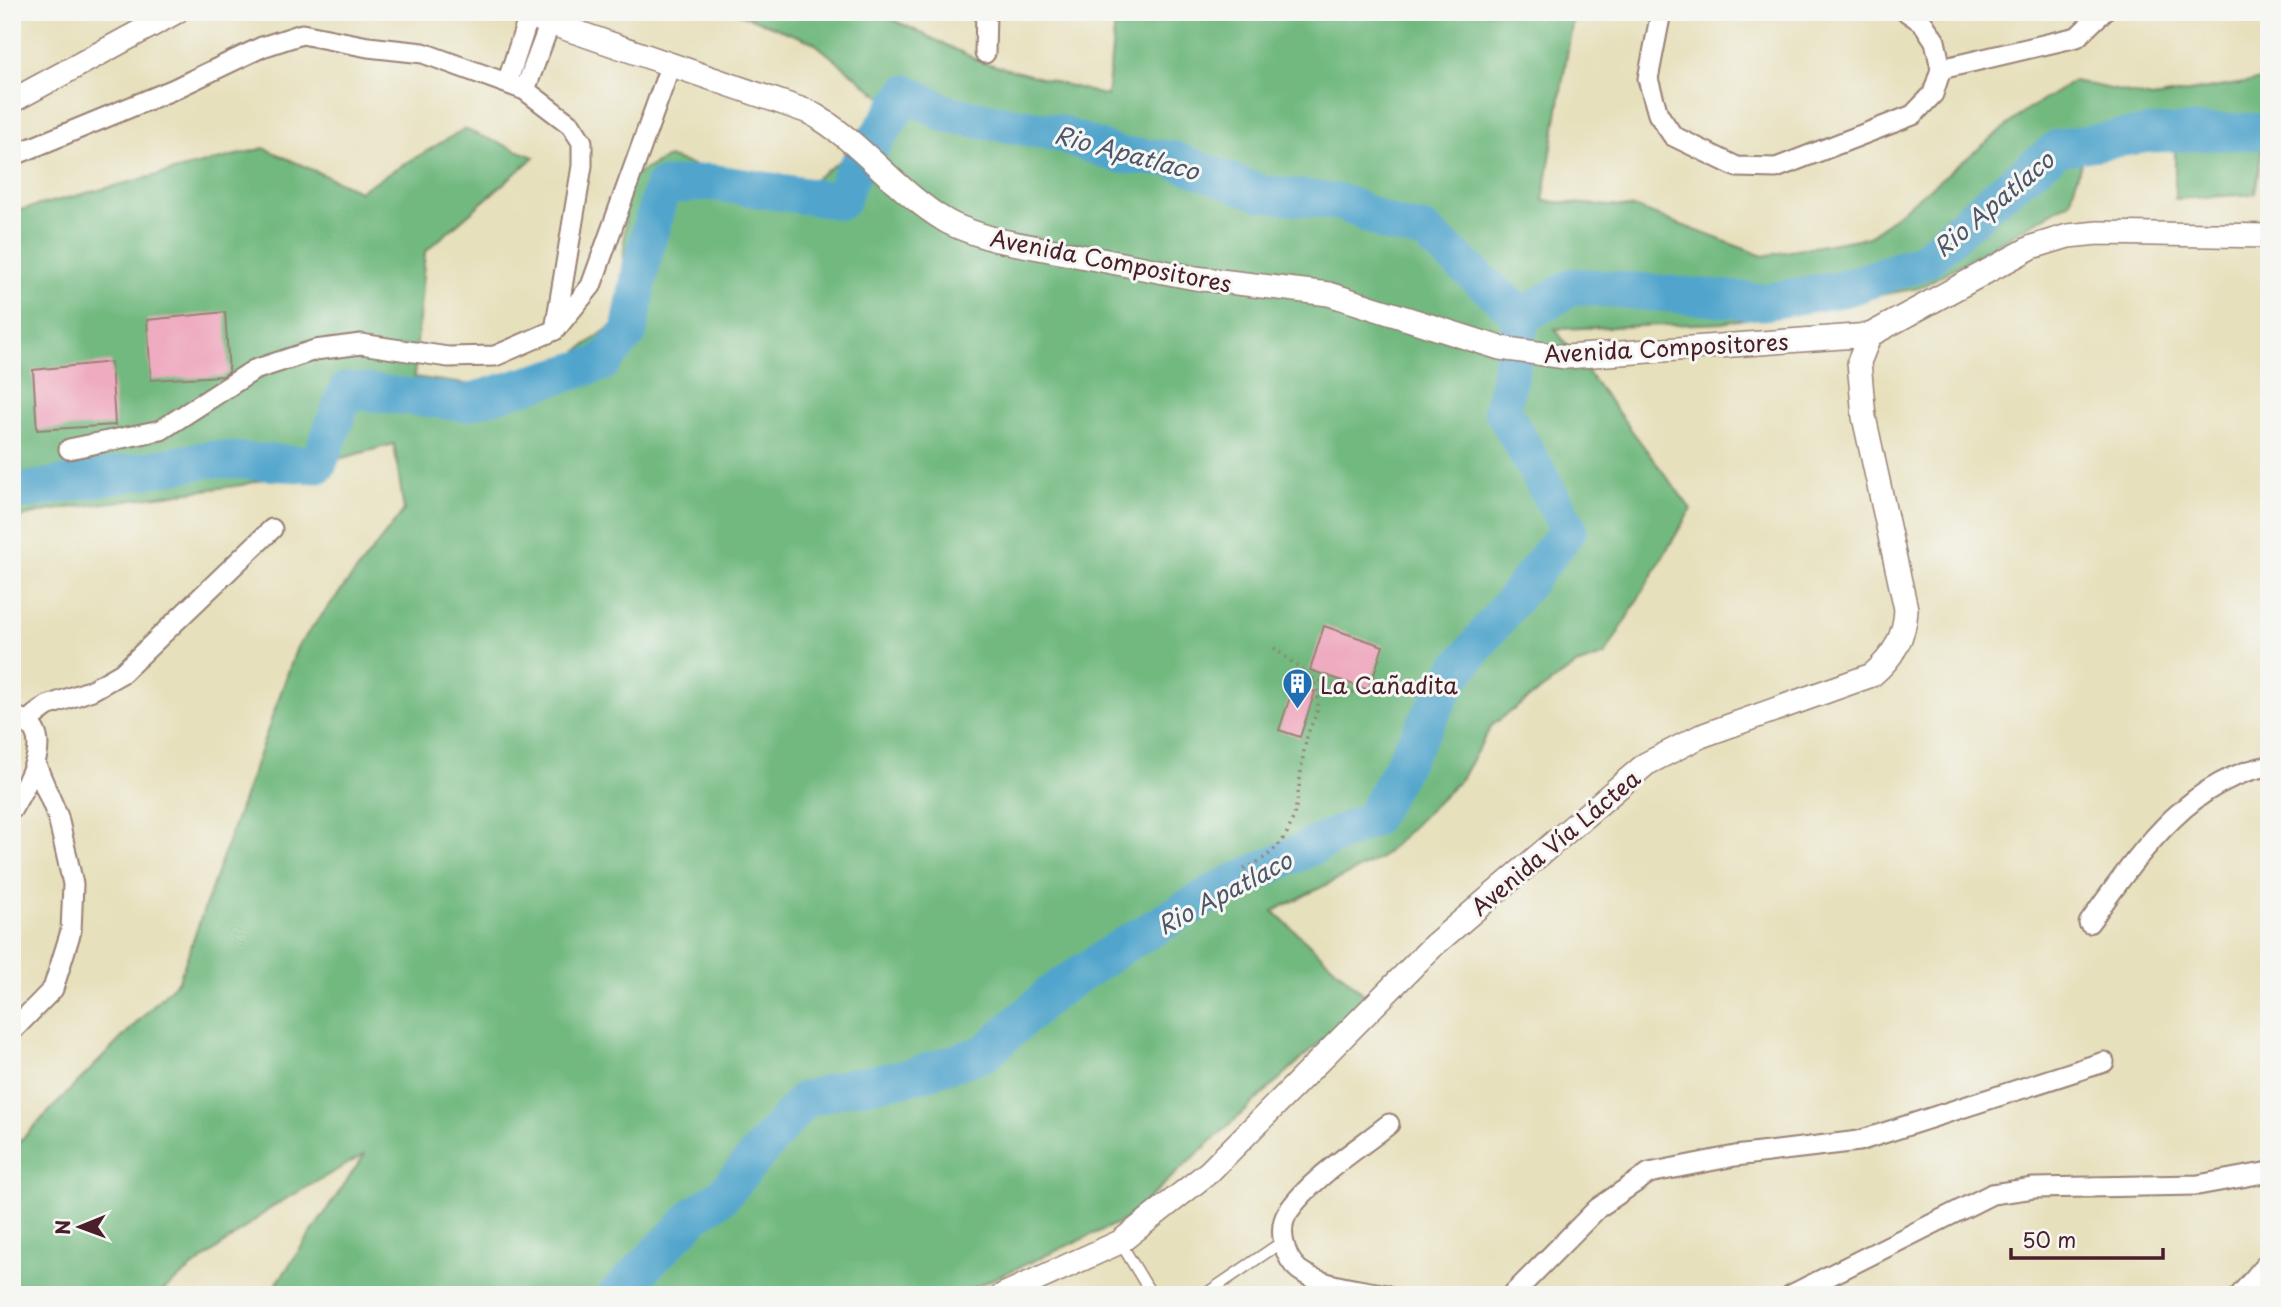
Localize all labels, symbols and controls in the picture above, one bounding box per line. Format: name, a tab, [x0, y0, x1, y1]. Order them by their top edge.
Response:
water label: Rio Apatlaco	[1051, 115, 1205, 189]
water label: Rio Apatlaco	[1925, 141, 2062, 264]
street label: Avenida Compositores	[987, 219, 1235, 301]
street label: Avenida Compositores	[1543, 323, 1789, 371]
building icon: La Cañadita	[1280, 667, 1314, 711]
place label: La Cañadita	[1320, 667, 1458, 702]
street label: Avenida Vía Láctea	[1463, 760, 1648, 923]
water label: Rio Apatlaco	[1150, 841, 1299, 943]
north arrow	[46, 1192, 116, 1262]
scale bar	[2011, 1216, 2164, 1260]
text: N	[48, 1220, 76, 1235]
text: 50 m	[2022, 1223, 2076, 1255]

